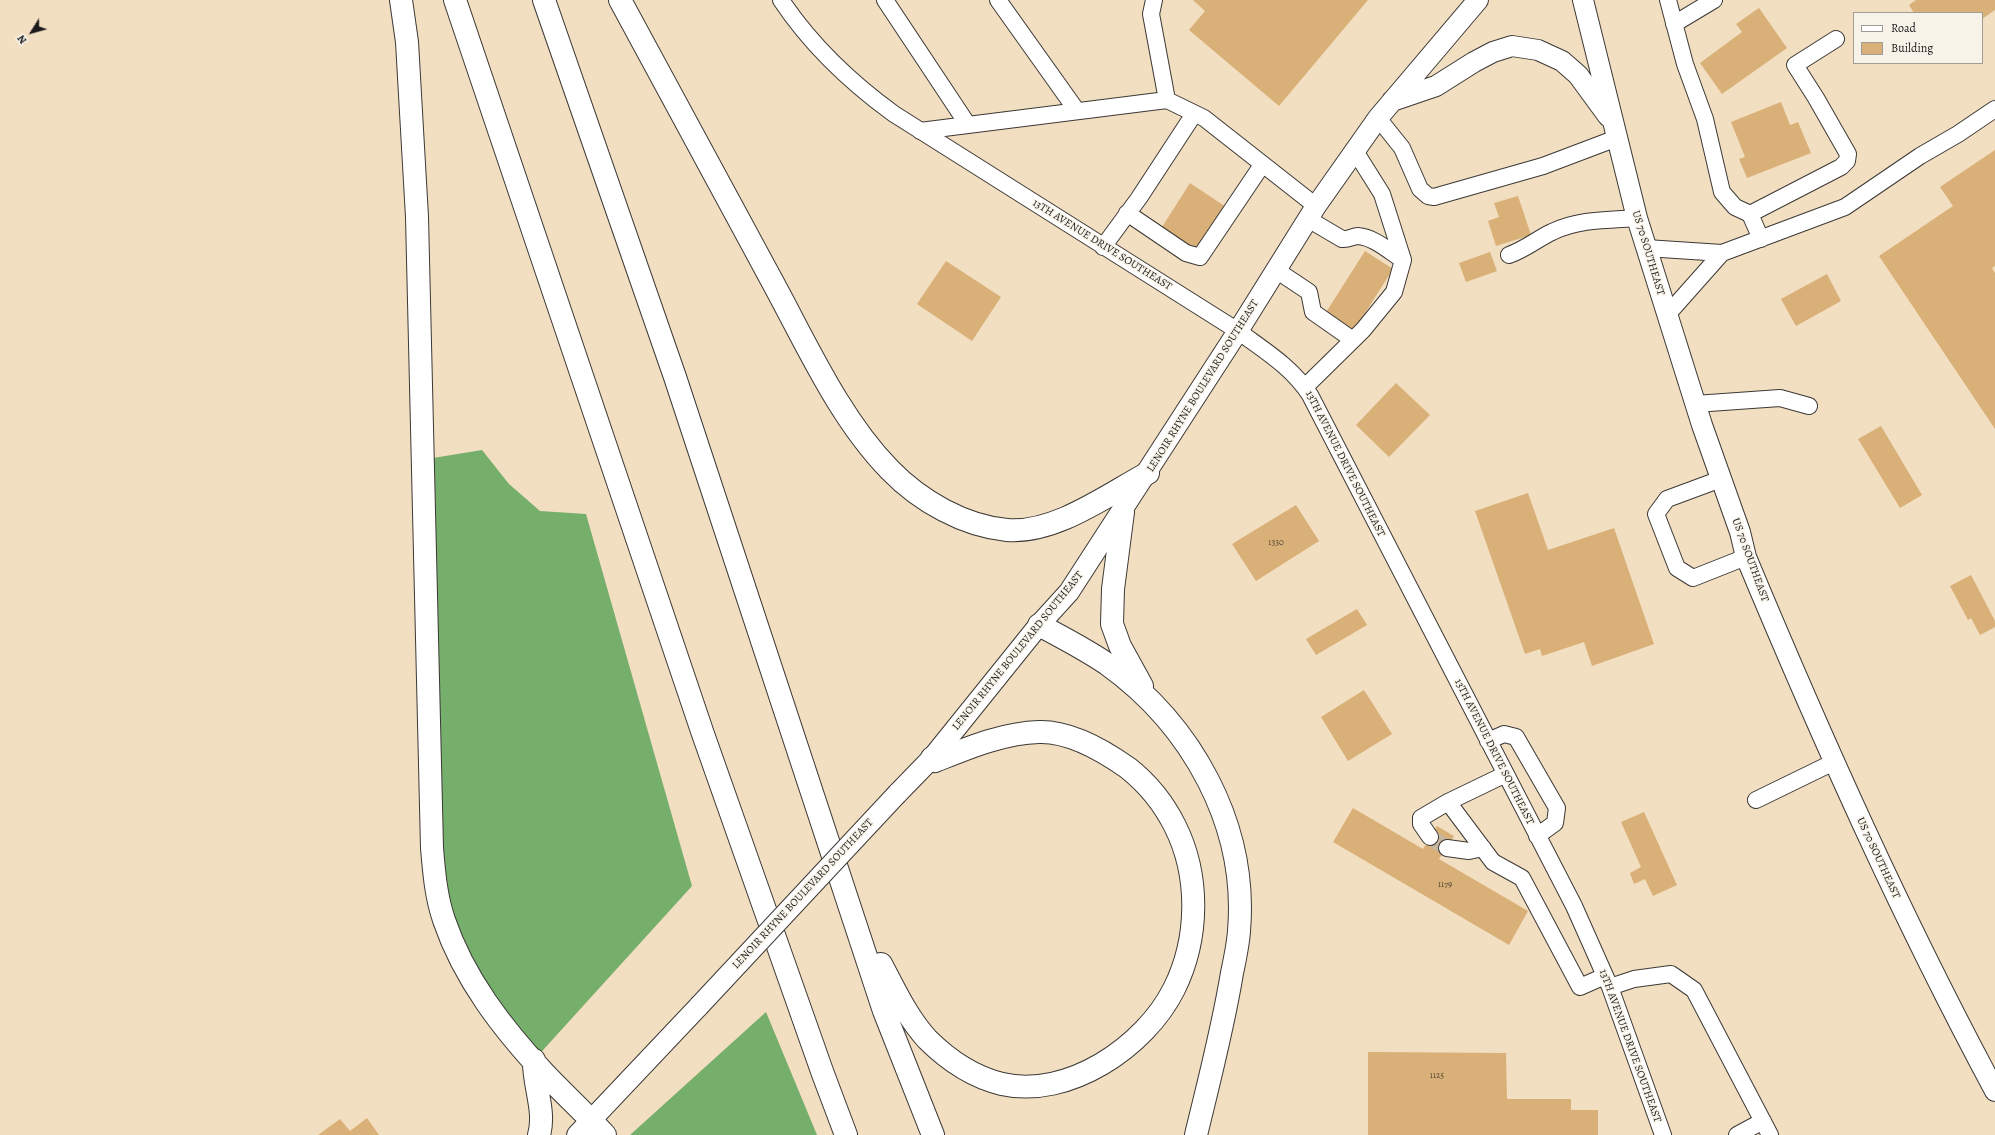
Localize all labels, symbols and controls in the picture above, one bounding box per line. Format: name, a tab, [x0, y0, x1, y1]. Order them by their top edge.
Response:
north arrow	[12, 12, 52, 52]
legend	[1853, 12, 1983, 64]
text: Road	[1891, 20, 1916, 36]
text: N	[14, 32, 30, 47]
text: Building	[1891, 40, 1933, 56]
street label: 13TH AVENUE DRIVE SOUTHEAST	[1030, 197, 1174, 293]
street label: US 70 SOUTHEAST	[1629, 209, 1667, 297]
street label: LENOIR RHYNE BOULEVARD SOUTHEAST	[1144, 297, 1262, 475]
street label: 13TH AVENUE DRIVE SOUTHEAST	[1302, 389, 1388, 539]
street label: US 70 SOUTHEAST	[1729, 516, 1771, 604]
house number: 1330	[1268, 538, 1284, 548]
street label: LENOIR RHYNE BOULEVARD SOUTHEAST	[950, 569, 1086, 733]
street label: 13TH AVENUE DRIVE SOUTHEAST	[1451, 677, 1537, 827]
street label: US 70 SOUTHEAST	[1853, 815, 1903, 901]
street label: LENOIR RHYNE BOULEVARD SOUTHEAST	[730, 816, 876, 972]
house number: 1179	[1438, 880, 1452, 890]
street label: 13TH AVENUE DRIVE SOUTHEAST	[1596, 968, 1664, 1124]
house number: 1125	[1430, 1071, 1444, 1081]

